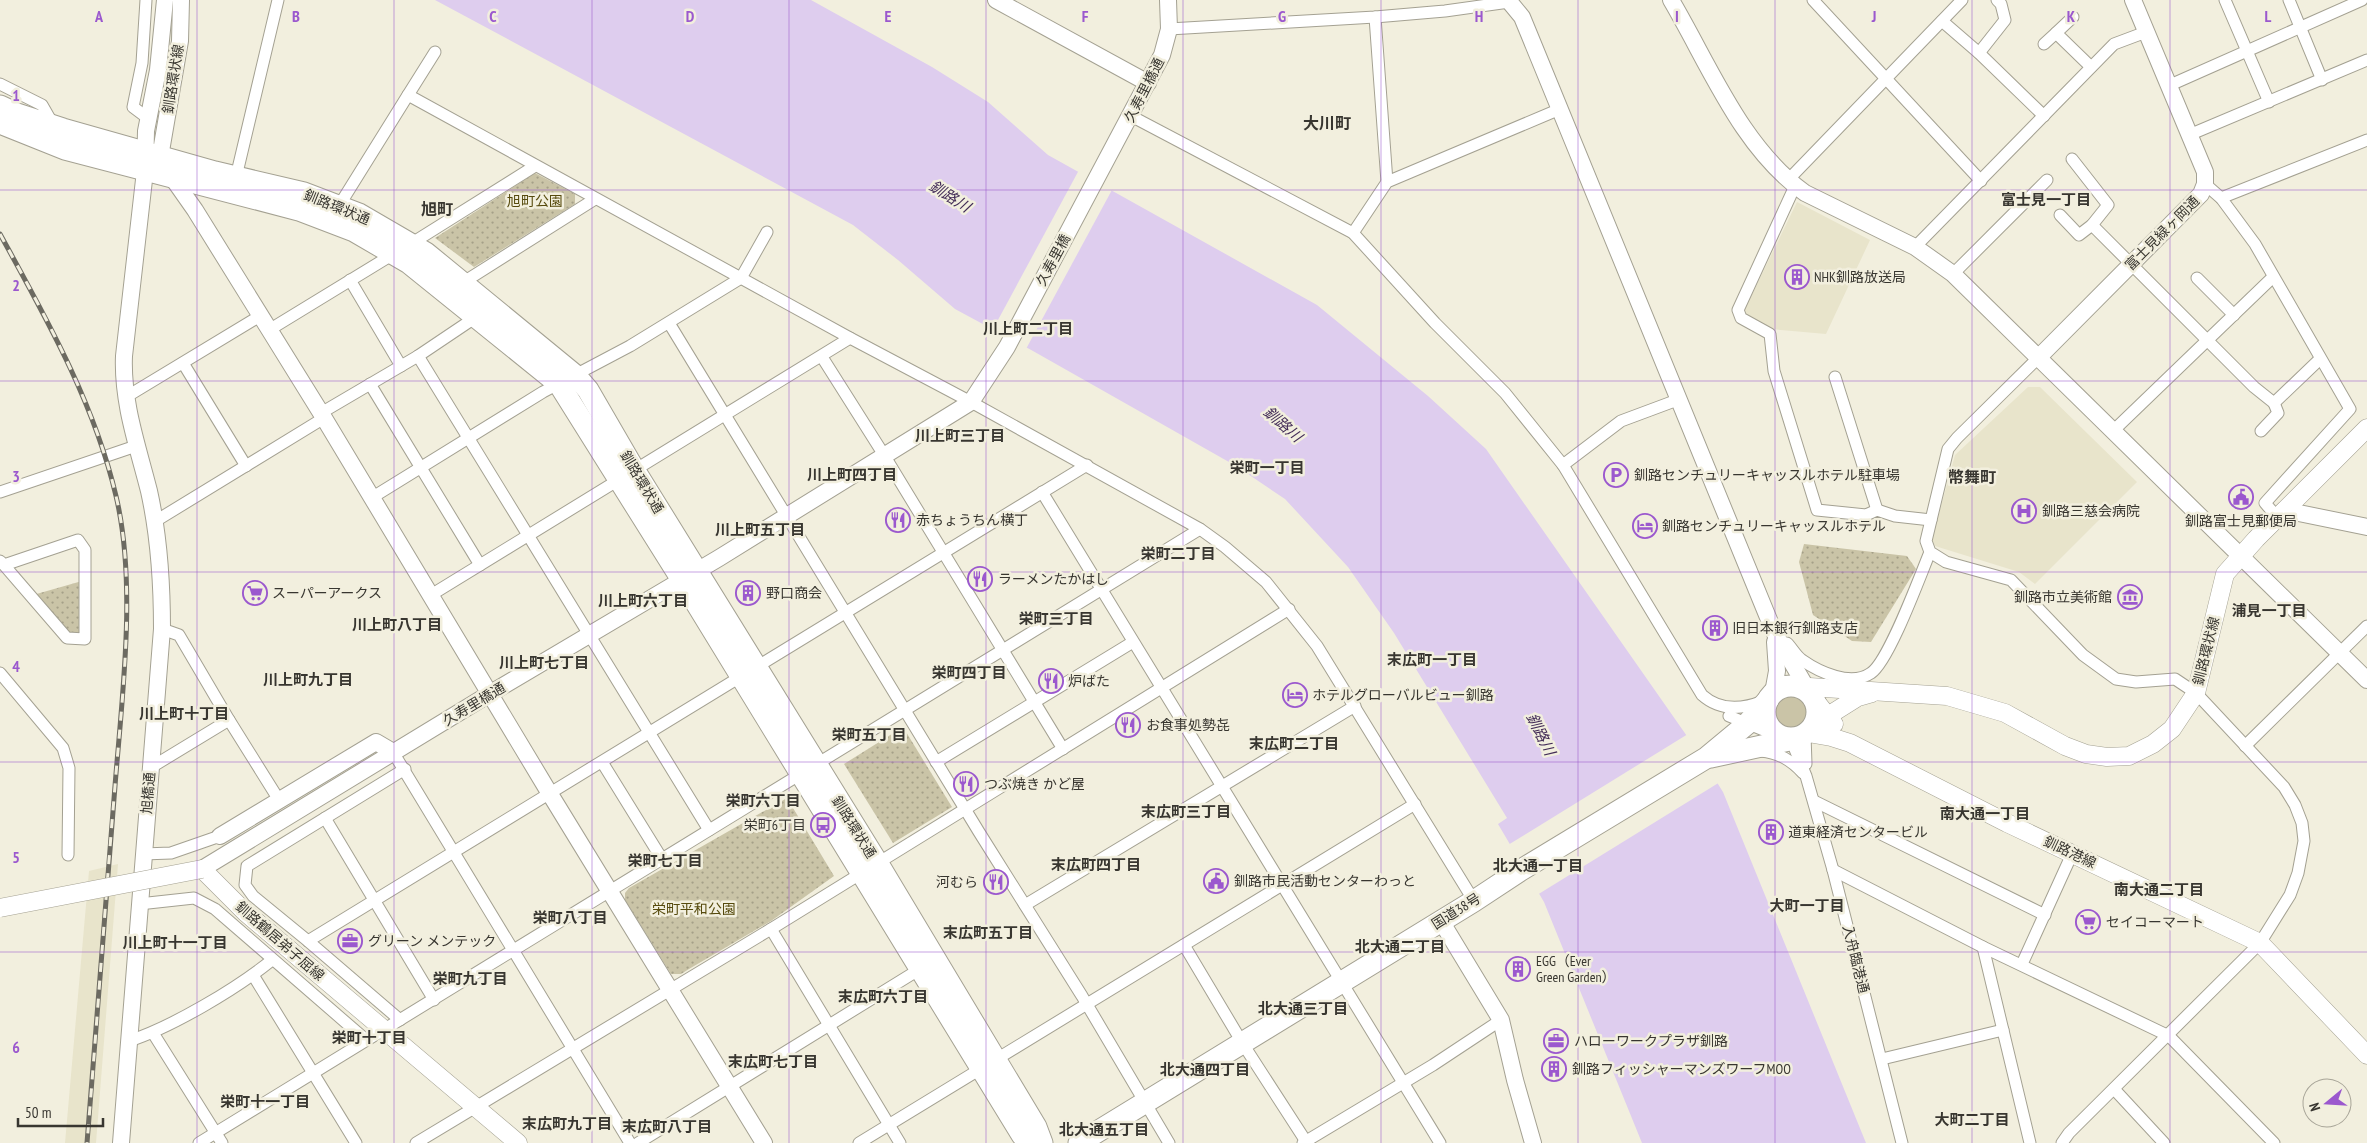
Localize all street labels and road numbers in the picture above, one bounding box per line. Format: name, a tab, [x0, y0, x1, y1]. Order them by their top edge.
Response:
street label: 釧路環状線	[159, 43, 187, 115]
street label: 久寿里橋通	[1120, 55, 1168, 125]
street label: 釧路環状通	[301, 186, 373, 228]
street label: 富士見緑ヶ岡通	[2121, 192, 2203, 274]
street label: 久寿里橋	[1032, 231, 1074, 289]
street label: 釧路環状通	[616, 447, 668, 517]
street label: 釧路環状線	[2189, 615, 2223, 687]
street label: 久寿里橋通	[439, 678, 509, 730]
street label: 旭橋通	[137, 771, 159, 815]
street label: 釧路環状通	[828, 793, 880, 861]
street label: 釧路港線	[2041, 832, 2099, 872]
street label: 国道38号	[1428, 889, 1484, 933]
street label: 釧路鶴居弟子屈線	[232, 897, 328, 985]
street label: 入舟臨港通	[1839, 923, 1873, 995]

